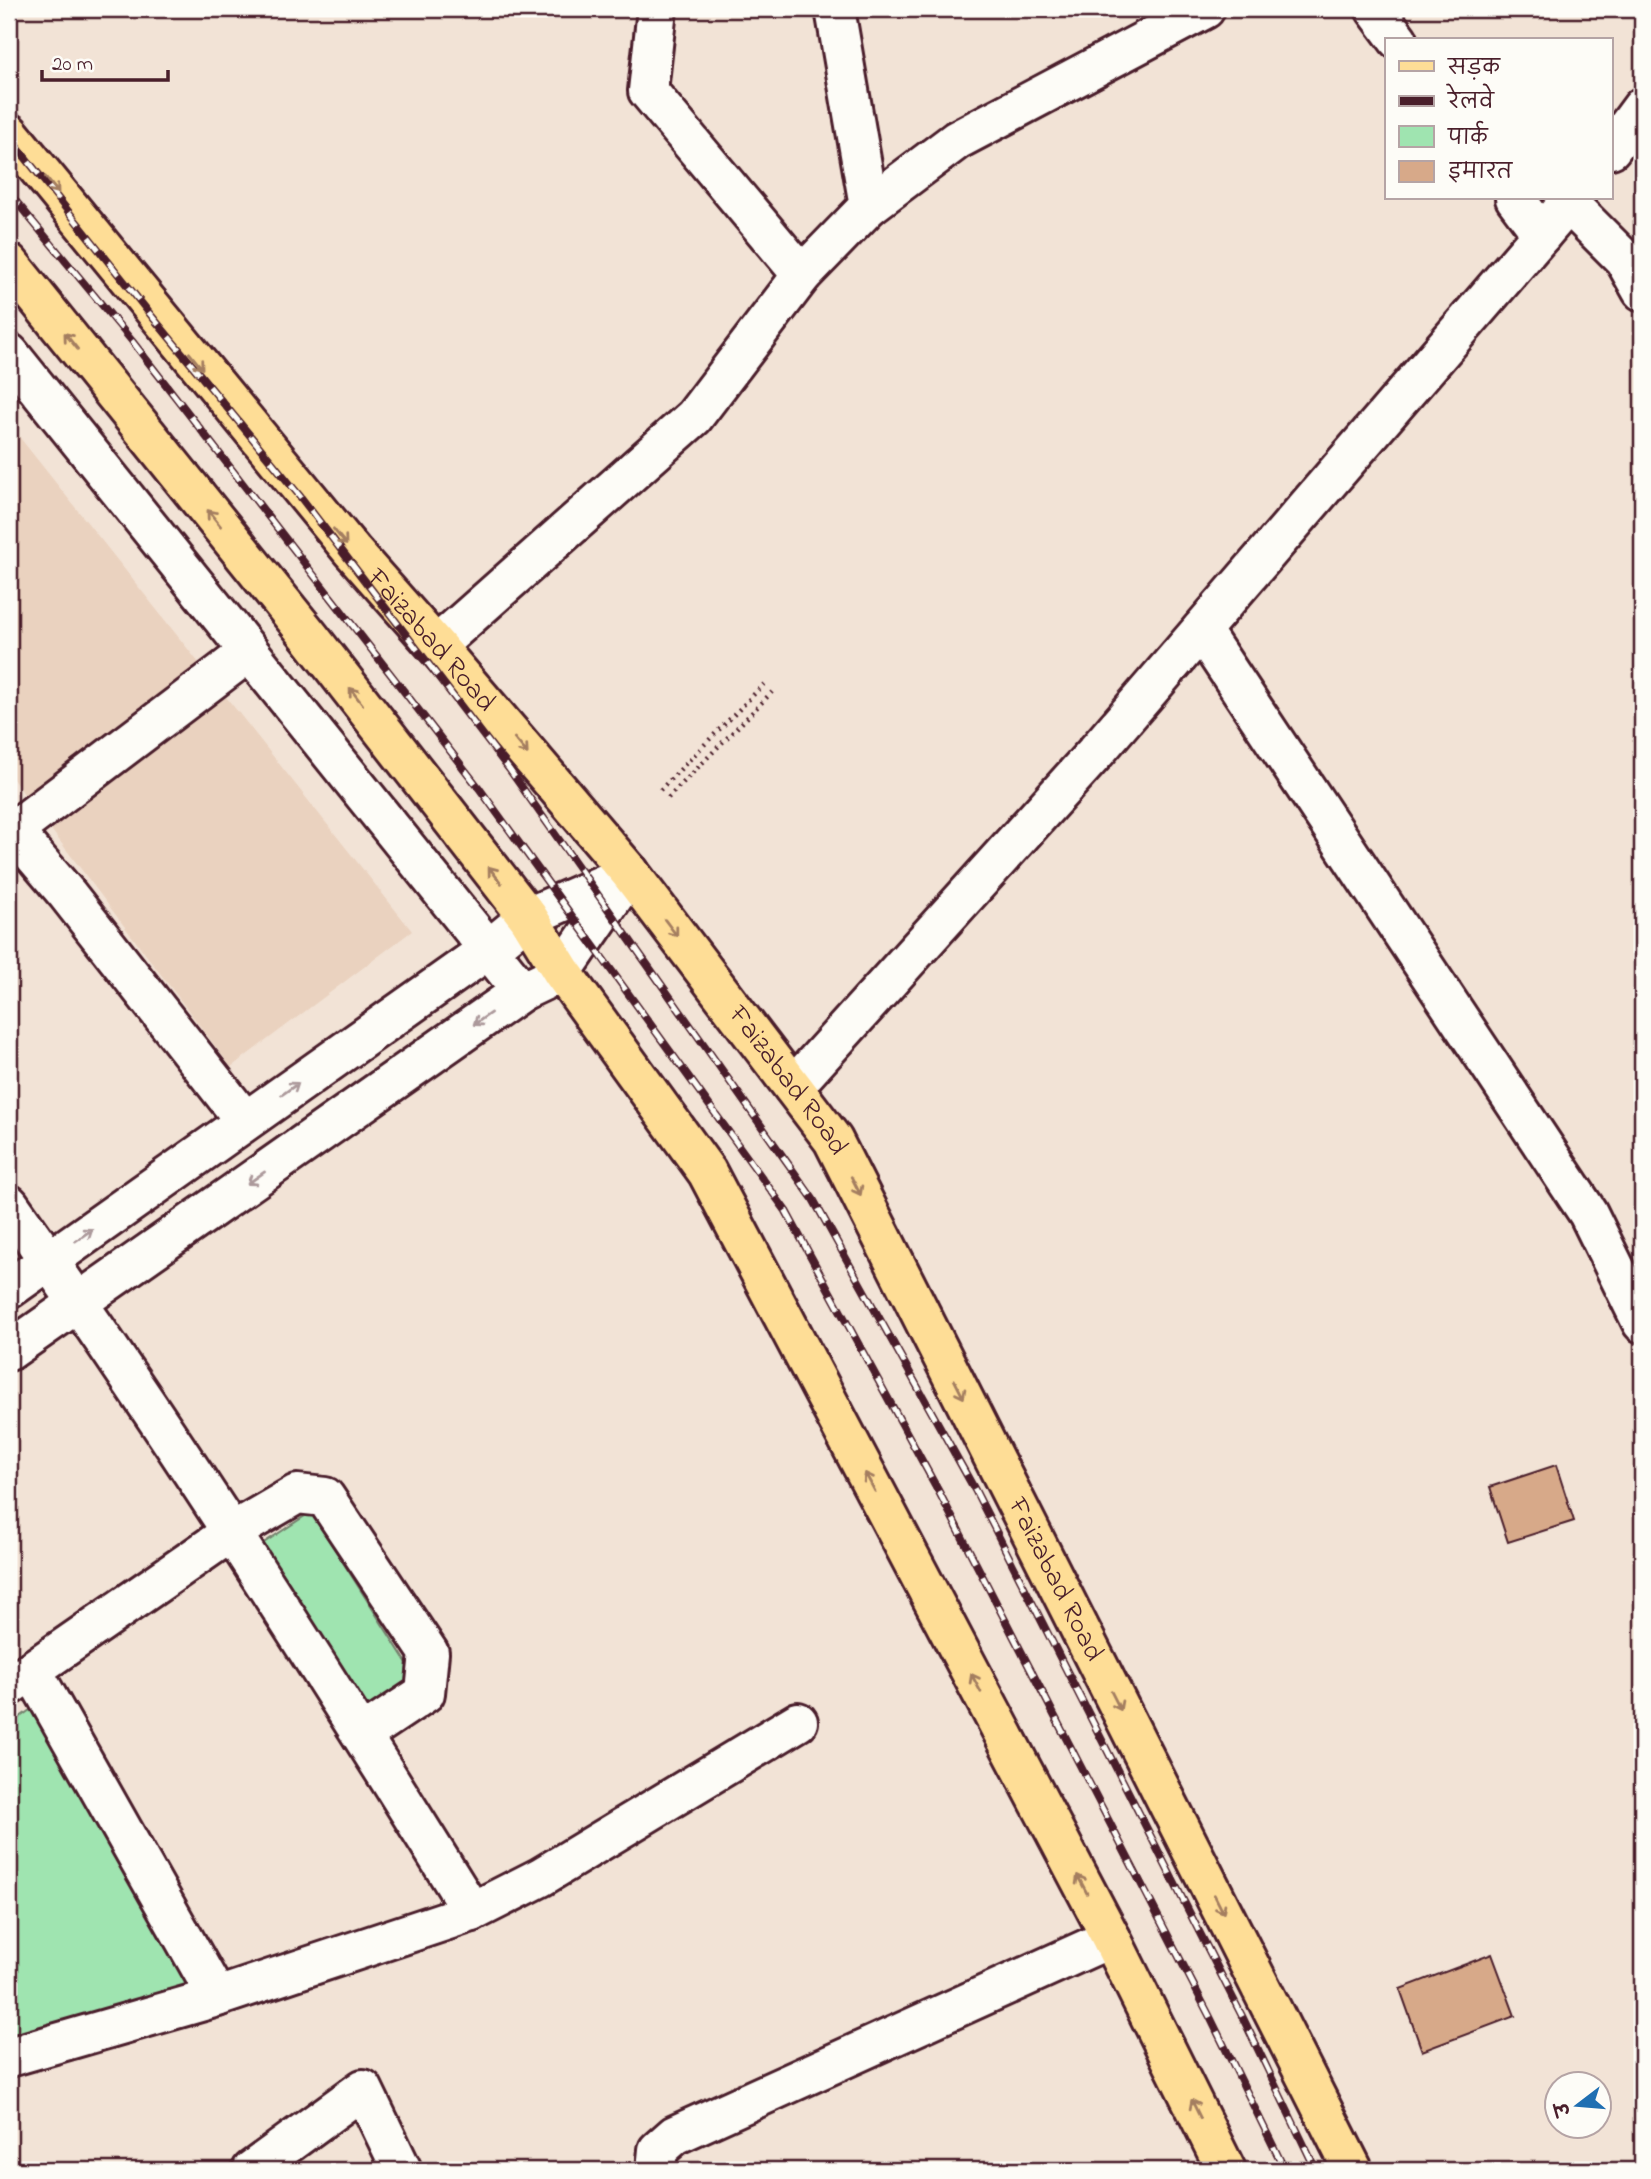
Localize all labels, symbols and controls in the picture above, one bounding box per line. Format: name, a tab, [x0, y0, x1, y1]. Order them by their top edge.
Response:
scale bar	[42, 38, 168, 82]
legend	[1385, 38, 1612, 200]
text: 20 m	[52, 50, 93, 80]
text: सड़क	[1447, 54, 1501, 84]
text: रेलवे	[1445, 83, 1495, 118]
text: पार्क	[1447, 120, 1489, 154]
text: इमारत	[1448, 158, 1514, 188]
one-way arrow	[44, 176, 60, 194]
one-way arrow	[64, 332, 79, 350]
one-way arrow	[188, 352, 204, 370]
one-way arrow	[206, 509, 222, 527]
one-way arrow	[333, 528, 348, 546]
street label: Faizabad Road	[356, 559, 505, 722]
one-way arrow	[348, 687, 363, 705]
one-way arrow	[514, 737, 529, 755]
one-way arrow	[488, 867, 503, 885]
one-way arrow	[664, 918, 679, 936]
street label: Faizabad Road	[717, 996, 858, 1163]
one-way arrow	[473, 1012, 492, 1026]
one-way arrow	[280, 1082, 299, 1096]
one-way arrow	[247, 1171, 266, 1185]
one-way arrow	[850, 1175, 864, 1196]
one-way arrow	[74, 1228, 93, 1242]
one-way arrow	[952, 1378, 966, 1399]
one-way arrow	[863, 1472, 877, 1492]
street label: Faizabad Road	[996, 1490, 1114, 1669]
one-way arrow	[969, 1673, 983, 1694]
one-way arrow	[1110, 1690, 1124, 1711]
one-way arrow	[1075, 1874, 1089, 1895]
one-way arrow	[1212, 1894, 1226, 1914]
north arrow	[1542, 2070, 1612, 2140]
text: उ	[1549, 2097, 1579, 2121]
one-way arrow	[1188, 2099, 1202, 2120]

